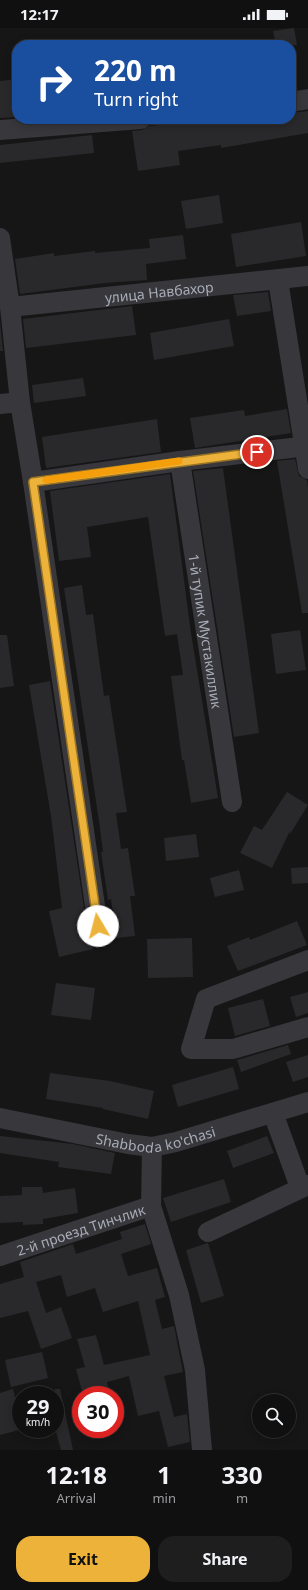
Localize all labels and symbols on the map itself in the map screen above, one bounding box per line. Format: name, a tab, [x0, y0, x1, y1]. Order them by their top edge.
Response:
street label: улица Навбахор	[104, 276, 214, 307]
pin	[240, 435, 274, 469]
street label: 1-й тупик Мустакиллик	[185, 552, 227, 710]
position arrow	[77, 905, 119, 947]
street label: Shabboda ko'chasi	[94, 1121, 218, 1157]
street label: 2-й проезд Тинчлик	[14, 1199, 148, 1259]
speed limit sign: 30	[72, 1386, 124, 1438]

